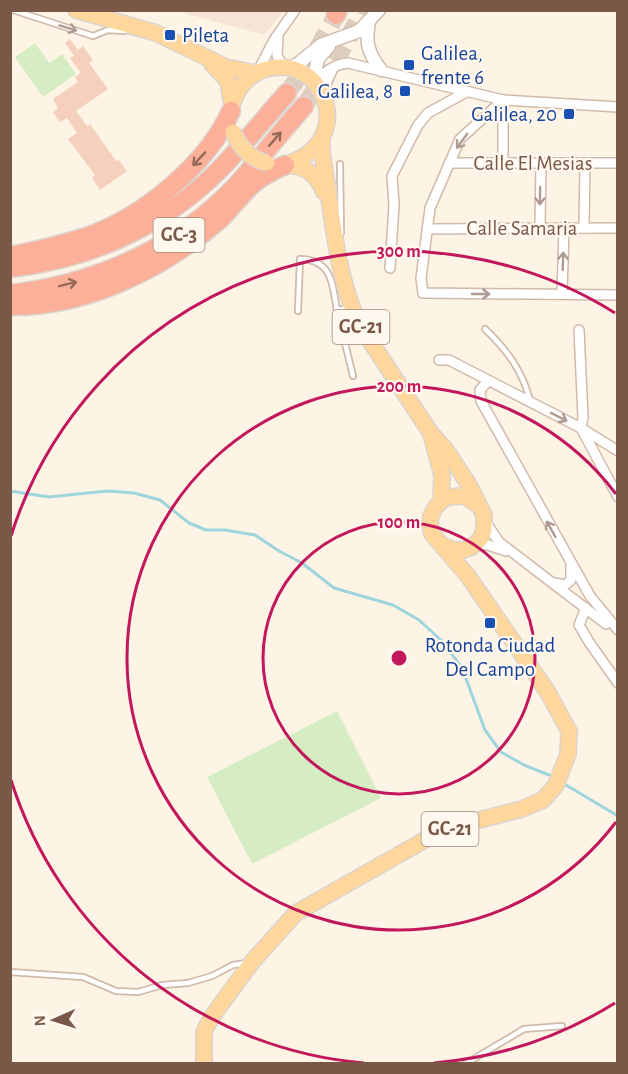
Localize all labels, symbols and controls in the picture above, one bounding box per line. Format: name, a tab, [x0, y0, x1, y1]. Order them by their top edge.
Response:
one-way arrow	[58, 23, 77, 34]
place label: Pileta	[182, 25, 230, 46]
marker: Pileta	[163, 28, 177, 42]
place label: Galilea, frente 6	[421, 43, 484, 88]
marker: Galilea, frente 6	[402, 58, 416, 72]
place label: Galilea, 8	[318, 81, 393, 102]
marker: Galilea, 8	[398, 84, 412, 98]
place label: Galilea, 20	[471, 104, 557, 125]
marker: Galilea, 20	[562, 107, 576, 121]
one-way arrow	[268, 132, 282, 147]
one-way arrow	[456, 133, 469, 149]
one-way arrow	[192, 151, 206, 166]
street label: Calle El Mesias	[473, 153, 593, 174]
one-way arrow	[535, 185, 546, 205]
road number: GC-3	[154, 218, 204, 252]
street label: Calle Samaria	[467, 218, 578, 239]
text: 300 m	[377, 243, 421, 261]
one-way arrow	[557, 252, 568, 272]
one-way arrow	[58, 278, 77, 290]
one-way arrow	[471, 288, 491, 300]
road number: GC-21	[332, 310, 389, 344]
text: 200 m	[377, 378, 421, 396]
one-way arrow	[549, 411, 567, 423]
text: 100 m	[378, 514, 420, 532]
one-way arrow	[545, 521, 557, 538]
marker: Rotonda Ciudad Del Campo	[483, 616, 497, 630]
place label: Rotonda Ciudad Del Campo	[425, 635, 555, 680]
centre of rings	[389, 648, 409, 668]
road number: GC-21	[422, 812, 478, 846]
north arrow	[24, 990, 84, 1050]
text: N	[32, 1015, 48, 1027]

